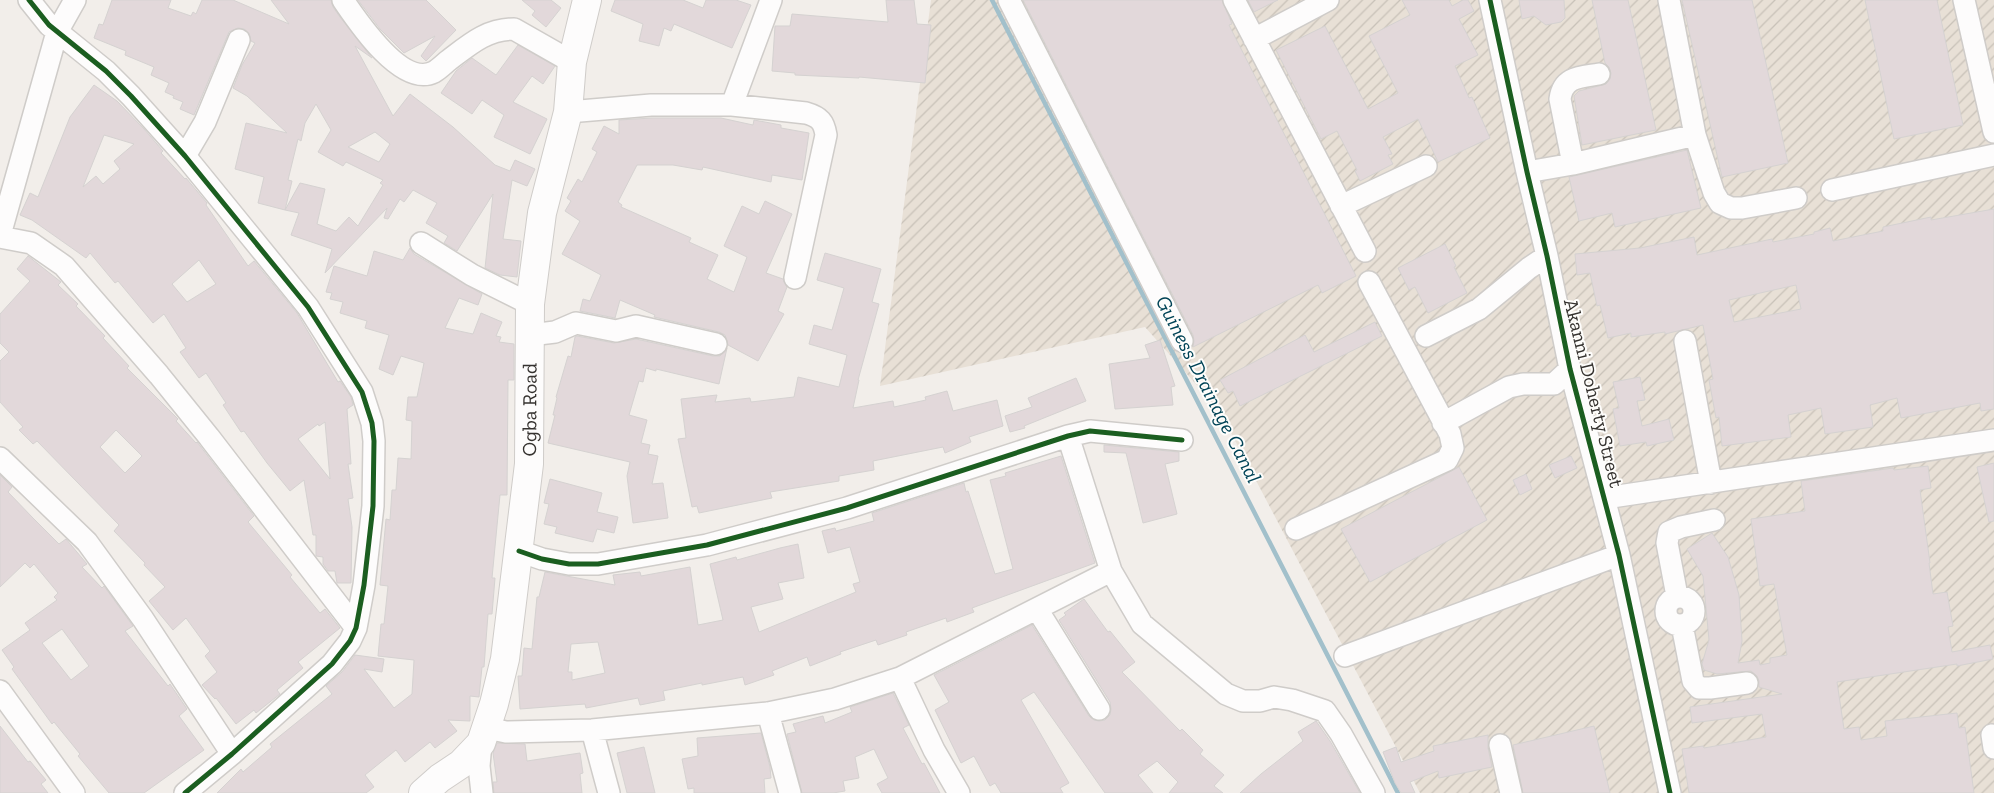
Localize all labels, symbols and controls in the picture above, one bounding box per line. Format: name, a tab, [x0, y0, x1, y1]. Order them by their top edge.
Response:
water label: Guiness Drainage Canal	[1151, 291, 1267, 487]
street label: Akanni Doherty Street	[1559, 296, 1629, 491]
street label: Ogba Road	[517, 363, 542, 457]

